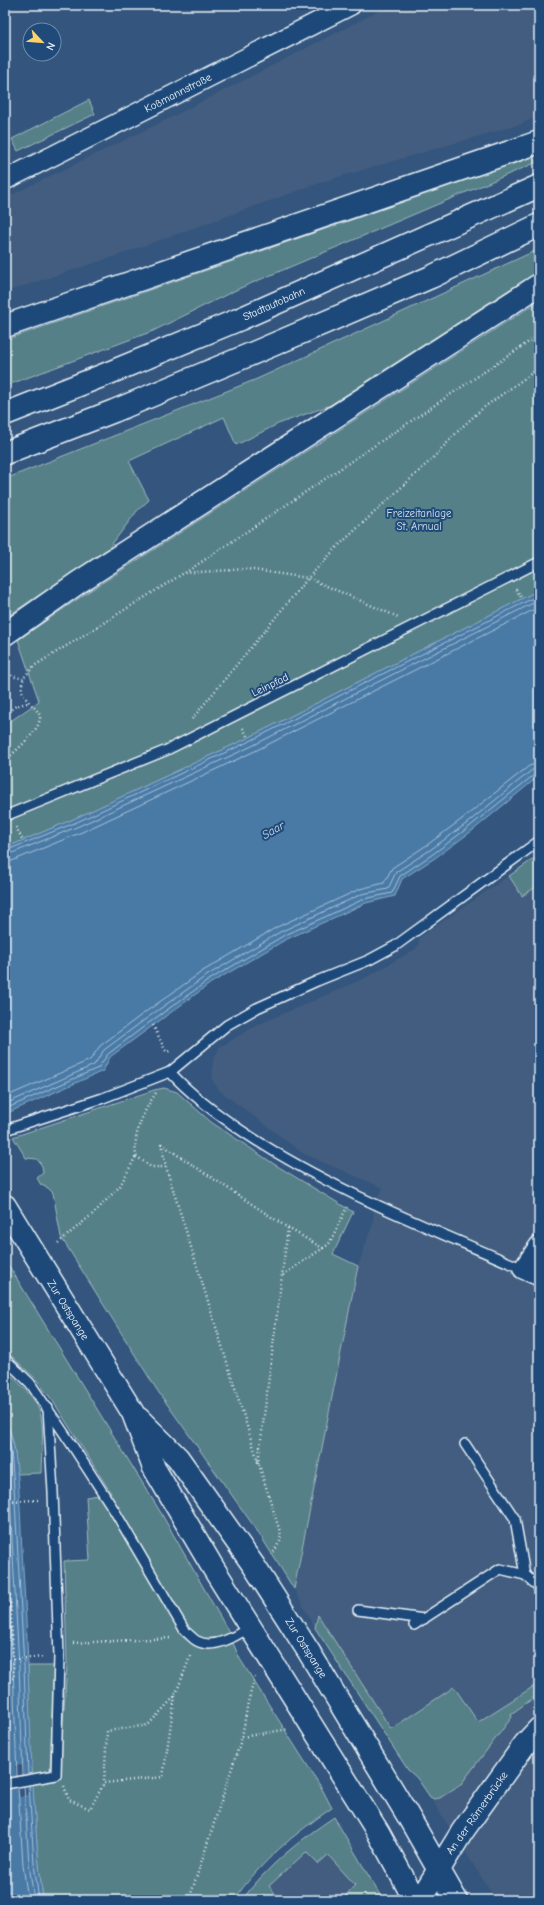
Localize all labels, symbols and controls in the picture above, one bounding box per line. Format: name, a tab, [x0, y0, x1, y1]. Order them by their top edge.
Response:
north arrow	[22, 22, 62, 62]
text: N	[43, 40, 58, 52]
street label: Koßmannstraße	[142, 70, 214, 115]
street label: Stadtautobahn	[241, 284, 307, 324]
park label: Freizeitanlage St. Arnual	[386, 507, 452, 533]
street label: Leinpfad	[249, 670, 291, 700]
water label: Saar	[259, 817, 288, 842]
street label: Zur Ostspange	[44, 1278, 92, 1343]
street label: Zur Ostspange	[282, 1616, 330, 1681]
street label: An der Römerbrücke	[443, 1769, 511, 1857]

